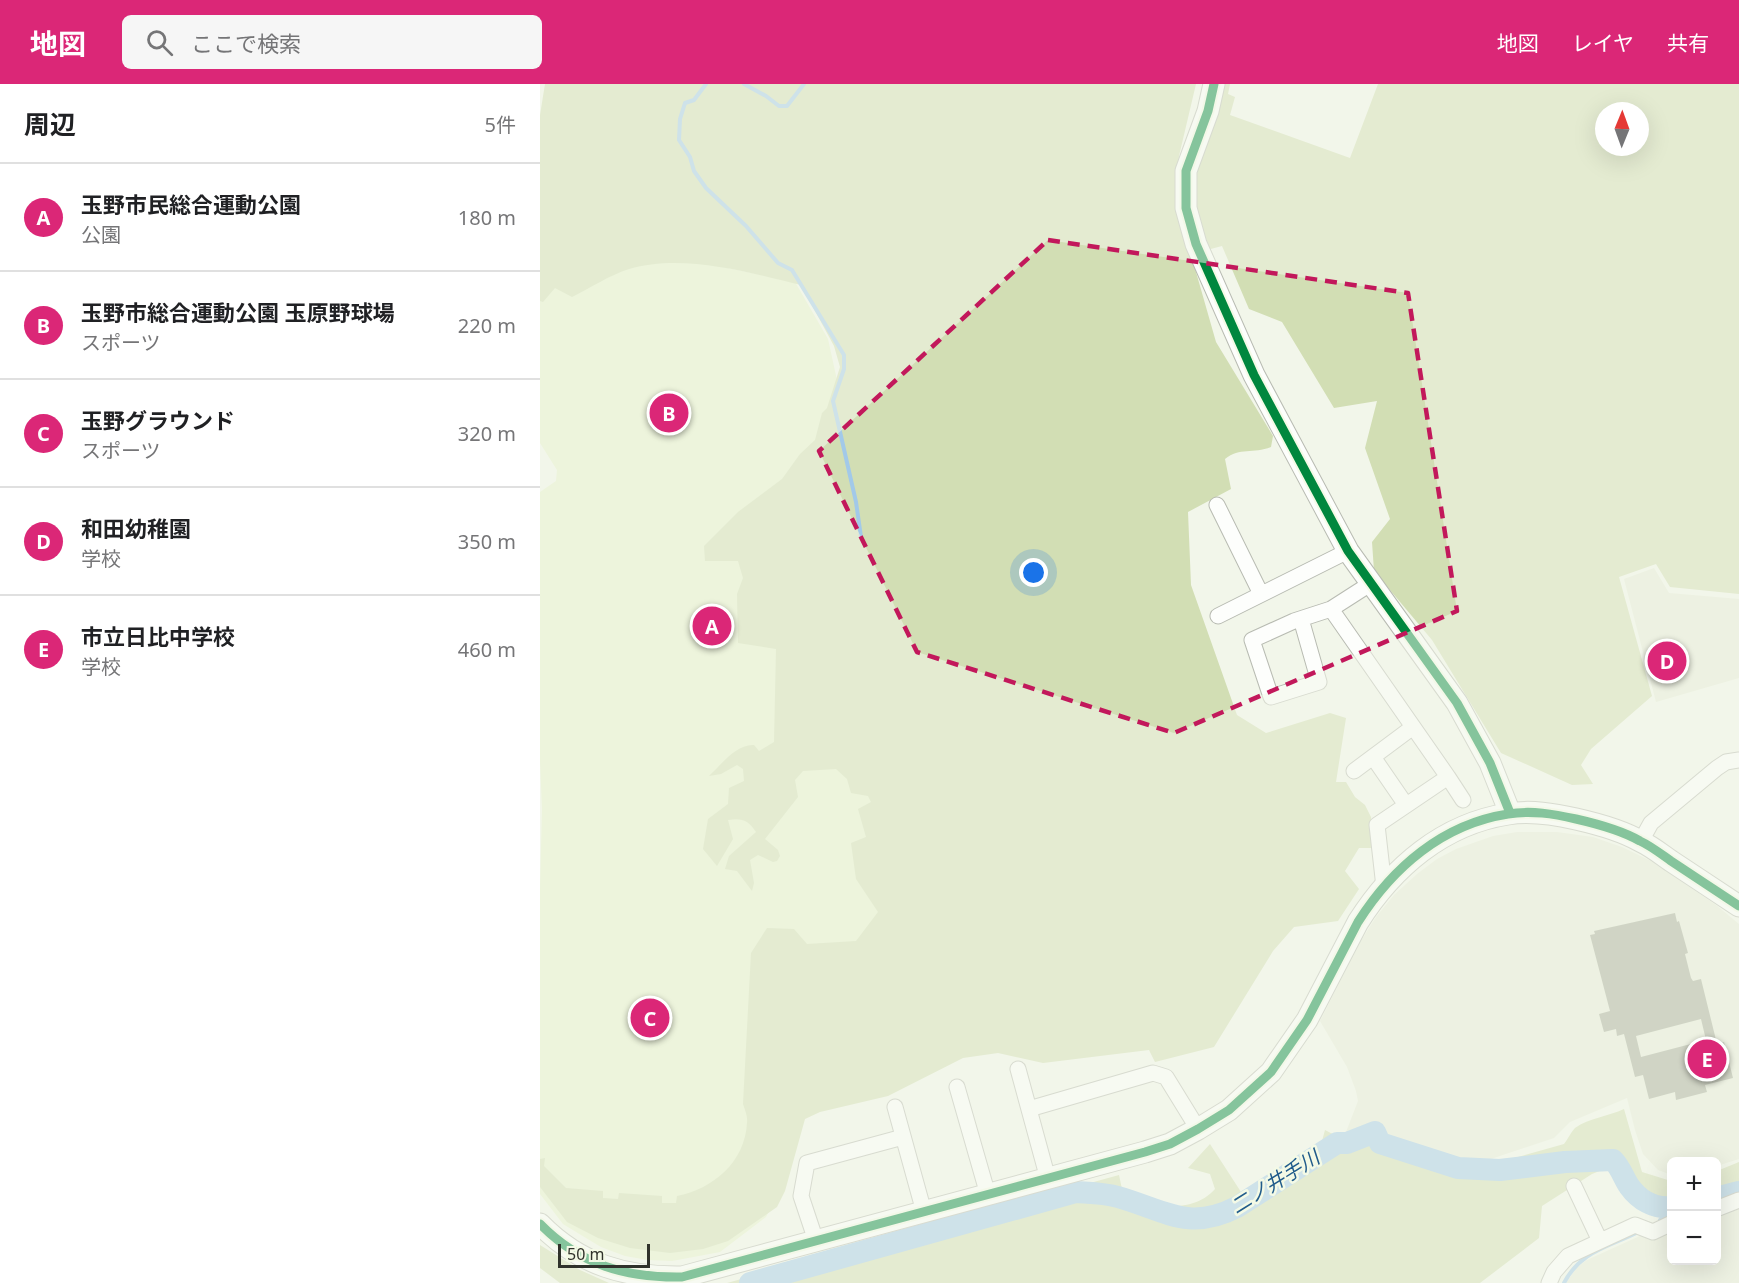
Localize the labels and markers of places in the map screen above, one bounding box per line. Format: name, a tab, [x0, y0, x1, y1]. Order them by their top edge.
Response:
pin: B	[650, 390, 688, 436]
pin: A	[692, 604, 732, 648]
pin: D	[1648, 638, 1686, 684]
pin: C	[630, 996, 670, 1040]
pin: E	[1688, 1036, 1726, 1082]

